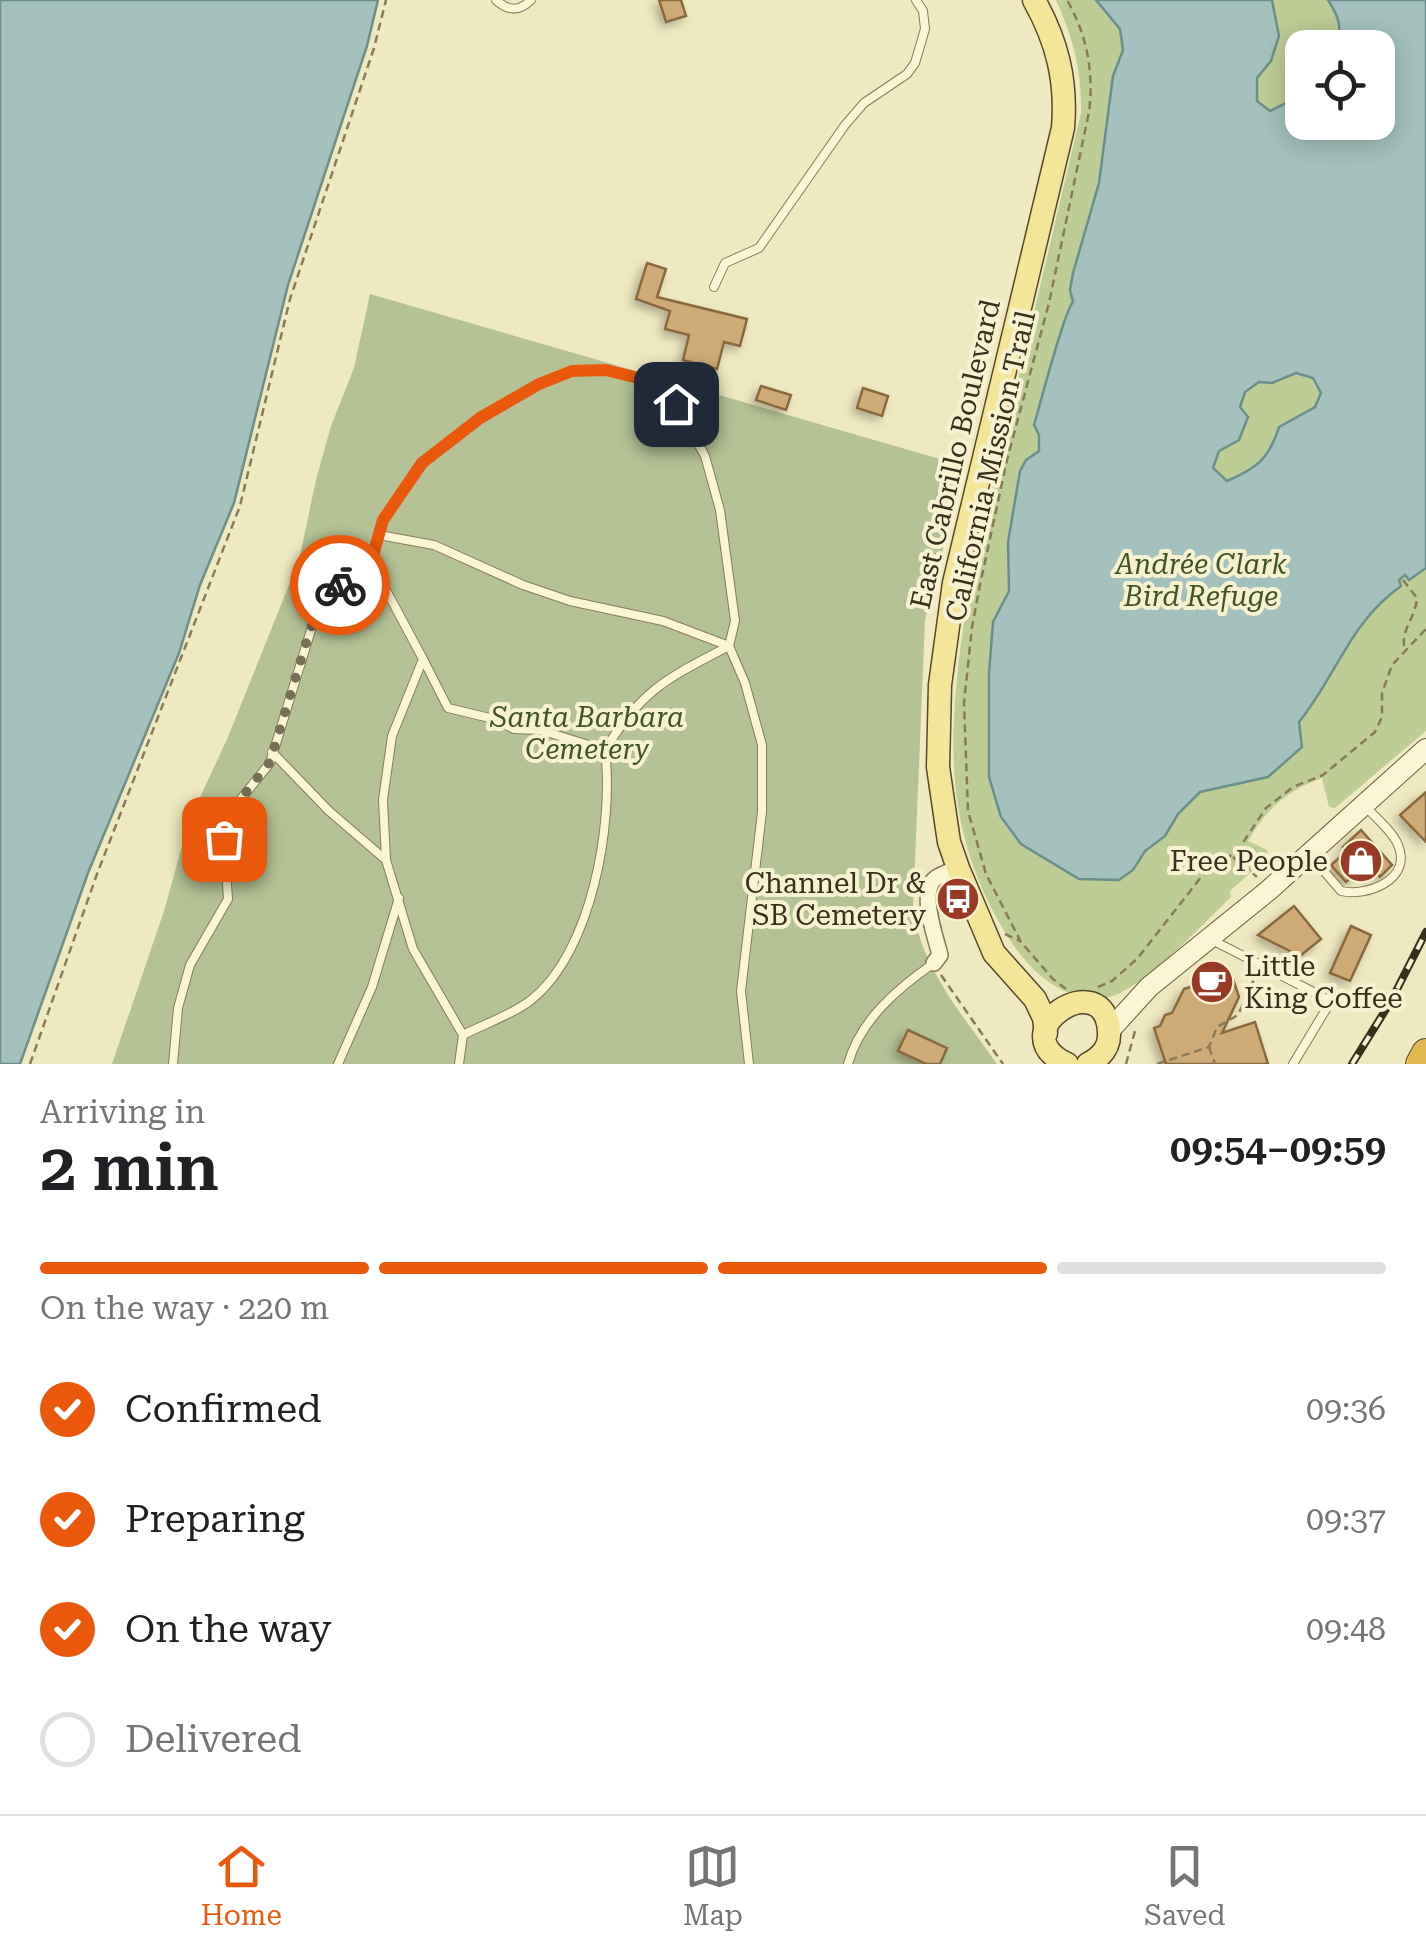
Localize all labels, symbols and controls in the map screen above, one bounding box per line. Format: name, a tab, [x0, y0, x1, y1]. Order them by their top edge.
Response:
map controls	[1285, 30, 1395, 140]
button: locate	[1285, 30, 1395, 140]
street label: East Cabrillo Boulevard	[904, 296, 1007, 612]
street label: California Mission Trail	[939, 307, 1042, 625]
pin	[634, 362, 719, 447]
icon: home	[649, 377, 704, 432]
courier	[290, 535, 390, 635]
park label: Andrée Clark Bird Refuge	[1113, 548, 1287, 613]
icon: bike	[313, 558, 368, 613]
park label: Santa Barbara Cemetery	[489, 701, 684, 766]
pin	[182, 797, 267, 882]
icon: bag	[197, 812, 252, 867]
shop icon: Free People	[1338, 838, 1384, 884]
place label: Free People	[1170, 845, 1328, 878]
place label: Channel Dr & SB Cemetery	[745, 867, 926, 932]
bus stop icon: Channel Dr & SB Cemetery	[935, 876, 981, 922]
place label: Little King Coffee	[1244, 950, 1403, 1015]
cafe icon: Little King Coffee	[1189, 959, 1235, 1005]
text: Arriving in	[40, 1093, 205, 1131]
text: 09:54–09:59	[1170, 1127, 1386, 1171]
text: 2 min	[40, 1130, 219, 1206]
text: On the way · 220 m	[40, 1289, 329, 1327]
icon: check	[40, 1382, 95, 1437]
text: Confirmed	[125, 1387, 322, 1431]
text: 09:36	[1306, 1390, 1386, 1428]
icon: check	[40, 1492, 95, 1547]
text: Preparing	[125, 1497, 305, 1541]
text: 09:37	[1306, 1500, 1386, 1538]
icon: check	[40, 1602, 95, 1657]
text: On the way	[125, 1607, 331, 1651]
text: 09:48	[1306, 1610, 1386, 1648]
text: Delivered	[125, 1717, 302, 1761]
tab: Home	[201, 1839, 282, 1932]
tab: Map	[683, 1839, 743, 1932]
tab: Saved	[1144, 1839, 1225, 1932]

